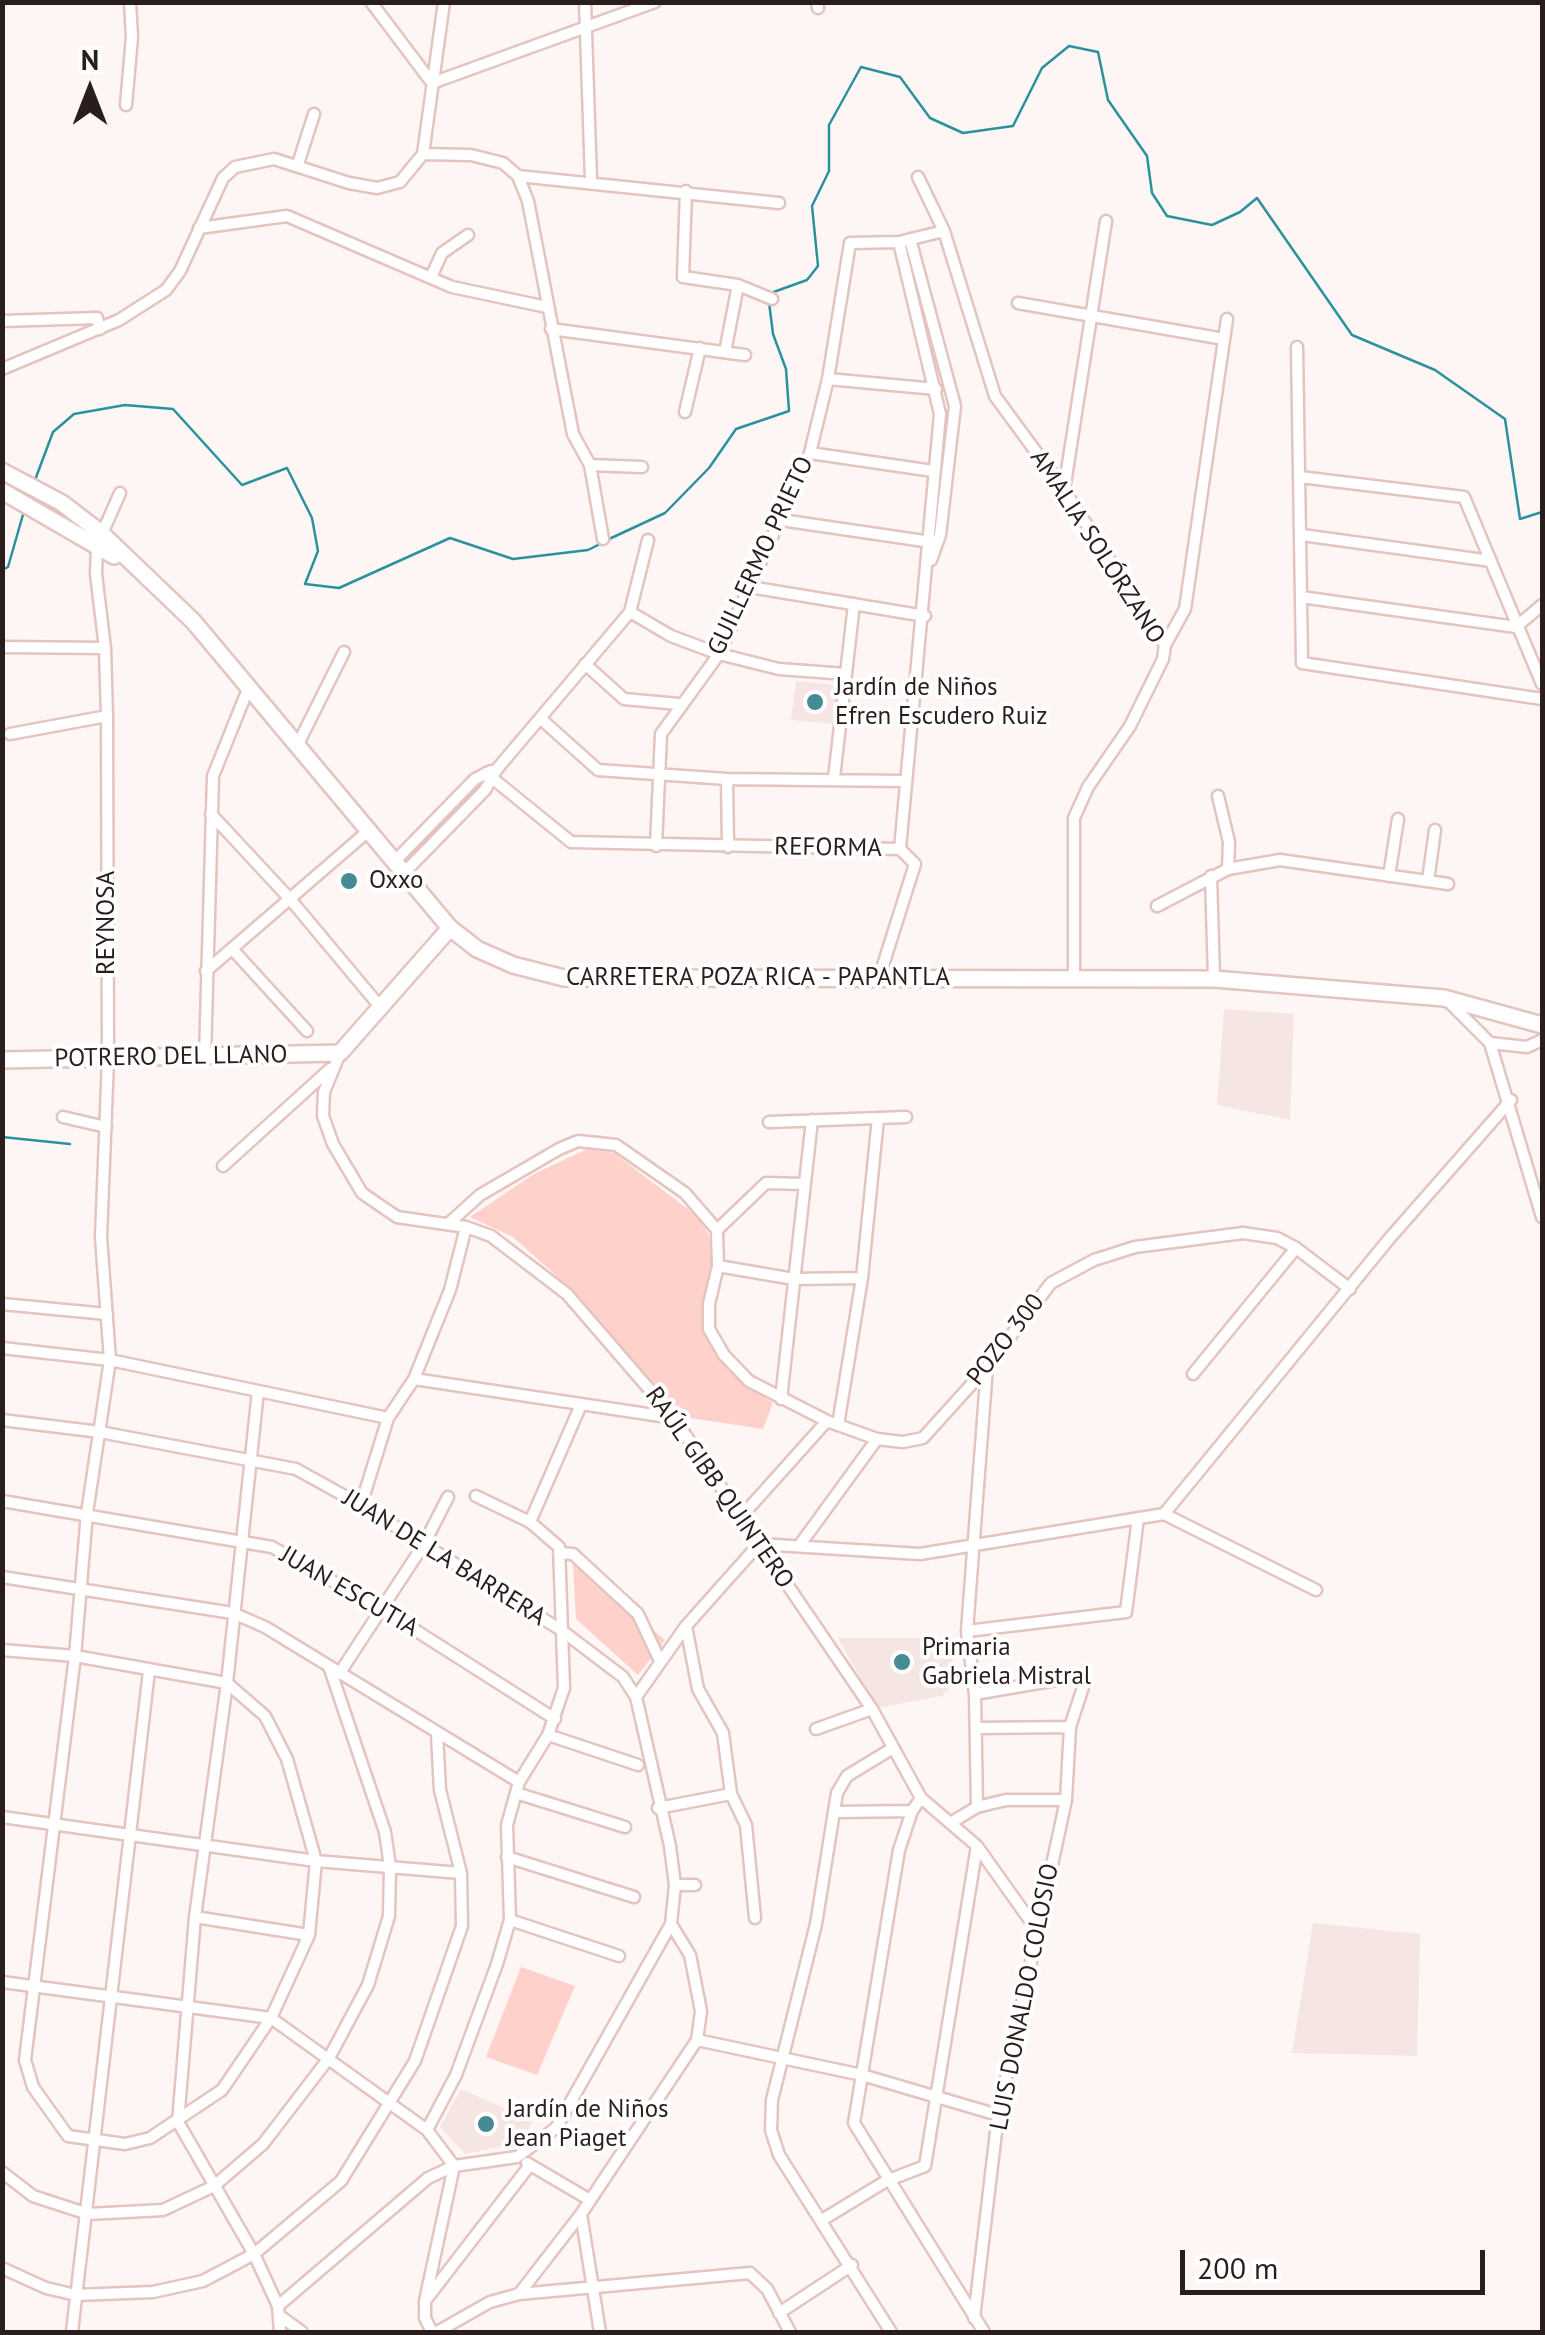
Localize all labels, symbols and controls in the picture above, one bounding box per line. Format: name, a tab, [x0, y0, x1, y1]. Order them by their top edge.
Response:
north arrow	[40, 40, 140, 140]
text: N	[81, 41, 99, 78]
street label: AMALIA SOLÓRZANO	[1023, 444, 1171, 650]
street label: GUILLERMO PRIETO	[702, 452, 820, 660]
place label: Jardín de Niños Efren Escudero Ruiz	[835, 673, 1047, 732]
marker: Jardín de Niños Efren Escudero Ruiz	[804, 691, 826, 713]
street label: REFORMA	[774, 832, 882, 864]
place label: Oxxo	[369, 866, 423, 896]
marker: Oxxo	[338, 870, 360, 892]
street label: REYNOSA	[92, 871, 122, 975]
street label: CARRETERA POZA RICA - PAPANTLA	[566, 963, 950, 993]
street label: POTRERO DEL LLANO	[54, 1040, 288, 1074]
street label: POZO 300	[961, 1288, 1051, 1392]
street label: RAÚL GIBB QUINTERO	[638, 1382, 800, 1594]
street label: JUAN DE LA BARRERA	[337, 1483, 551, 1633]
street label: JUAN ESCUTIA	[275, 1540, 423, 1644]
place label: Primaria Gabriela Mistral	[922, 1633, 1091, 1692]
marker: Primaria Gabriela Mistral	[891, 1651, 913, 1673]
street label: LUIS DONALDO COLOSIO	[984, 1861, 1066, 2133]
place label: Jardín de Niños Jean Piaget	[506, 2095, 669, 2154]
marker: Jardín de Niños Jean Piaget	[475, 2113, 497, 2135]
scale bar	[1185, 2230, 1490, 2292]
text: 200 m	[1197, 2248, 1278, 2287]

